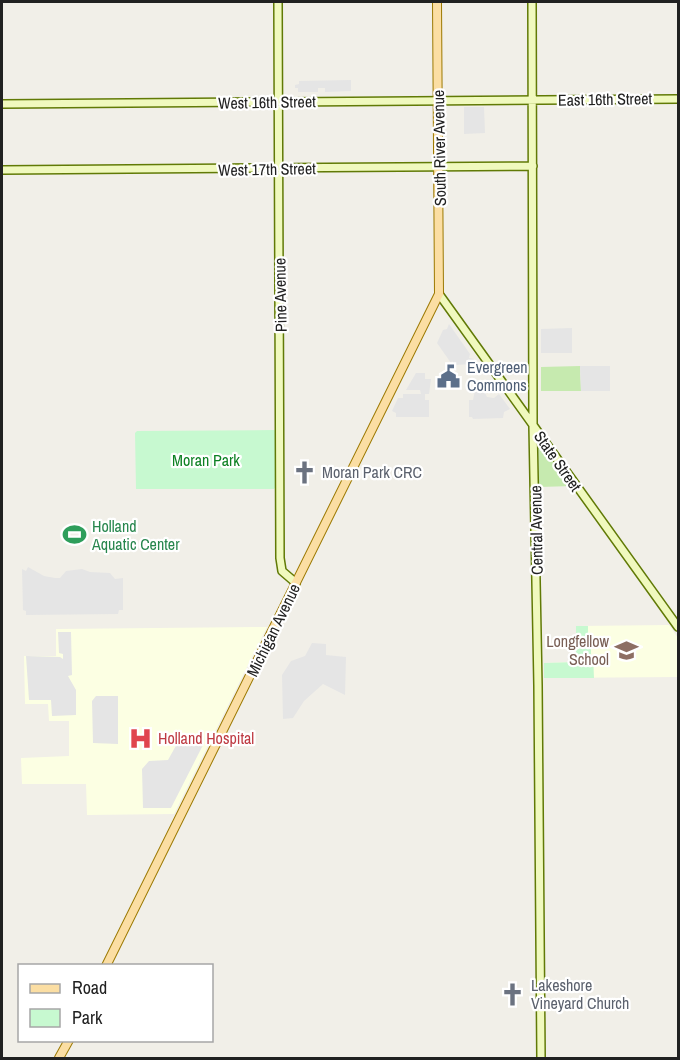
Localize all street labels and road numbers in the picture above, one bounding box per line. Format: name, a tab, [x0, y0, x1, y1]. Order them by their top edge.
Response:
street label: East 16th Street	[558, 87, 653, 111]
street label: West 16th Street	[218, 90, 316, 114]
street label: South River Avenue	[427, 90, 451, 206]
street label: West 17th Street	[218, 157, 316, 181]
street label: Pine Avenue	[268, 258, 292, 332]
street label: State Street	[529, 426, 587, 496]
street label: Central Avenue	[524, 485, 548, 575]
street label: Michigan Avenue	[241, 580, 305, 680]

